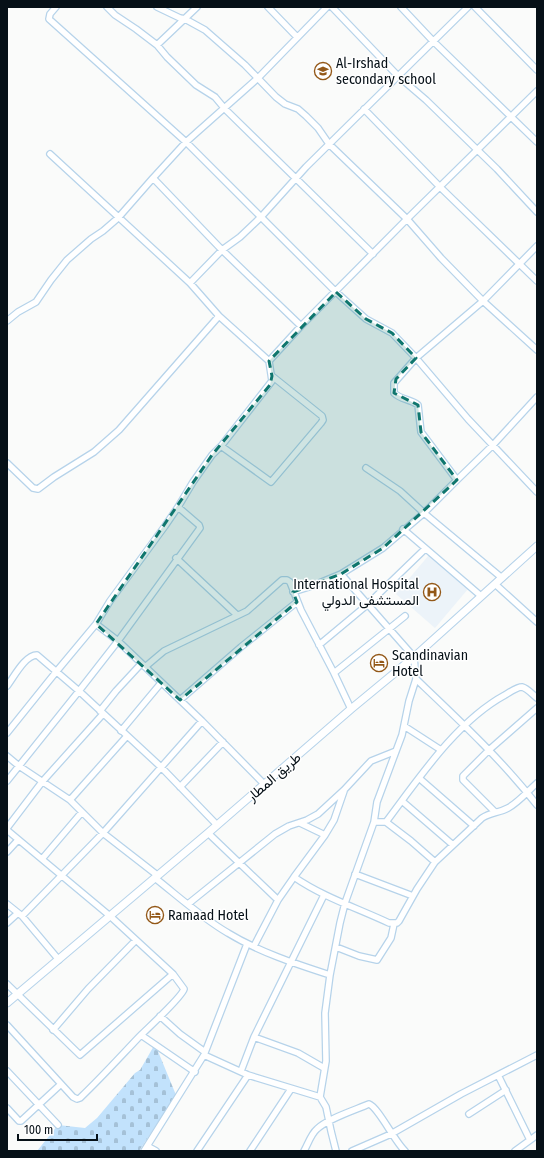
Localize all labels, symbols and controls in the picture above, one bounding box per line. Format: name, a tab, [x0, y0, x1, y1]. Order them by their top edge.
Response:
place label: Al-Irshad secondary school	[336, 55, 436, 88]
school or university icon: Al-Irshad secondary school	[313, 61, 333, 81]
place label: International Hospital المستشفى الدولي	[293, 576, 419, 612]
hospital icon: International Hospital المستشفى الدولي	[422, 582, 442, 602]
place label: Scandinavian Hotel	[392, 647, 468, 680]
hotel icon: Scandinavian Hotel	[369, 653, 389, 673]
street label: طريق المطار	[243, 749, 305, 806]
hotel icon: Ramaad Hotel	[145, 905, 165, 925]
place label: Ramaad Hotel	[168, 907, 249, 924]
scale bar	[18, 1116, 97, 1142]
text: 100 m	[24, 1123, 53, 1137]

